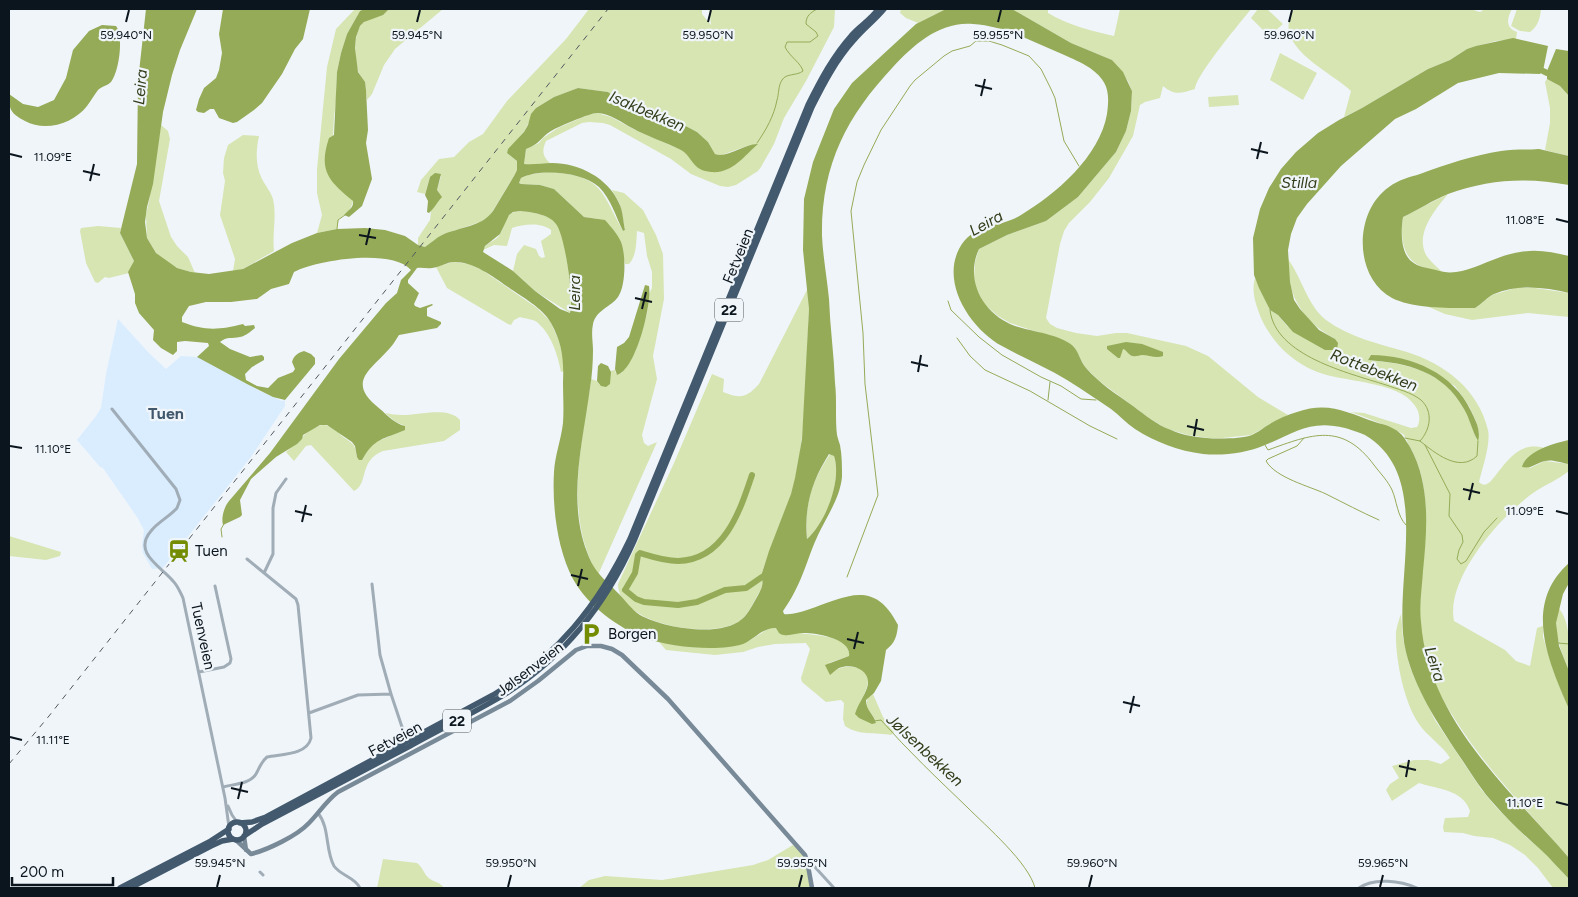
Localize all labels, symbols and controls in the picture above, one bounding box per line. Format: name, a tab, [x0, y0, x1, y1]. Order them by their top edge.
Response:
text: 59.940°N	[100, 28, 152, 42]
text: 59.945°N	[391, 28, 443, 42]
text: 59.950°N	[682, 28, 734, 42]
text: 59.955°N	[973, 28, 1023, 42]
text: 59.960°N	[1263, 28, 1315, 42]
water label: Leira	[129, 68, 151, 106]
water label: Isakbekken	[606, 87, 688, 135]
text: 11.09°E	[34, 150, 72, 164]
water label: Stilla	[1281, 173, 1317, 192]
water label: Leira	[966, 206, 1006, 240]
text: 11.08°E	[1505, 213, 1545, 227]
street label: Fetveien	[719, 226, 757, 286]
water label: Leira	[565, 275, 584, 311]
road number: 22	[715, 298, 743, 322]
water label: Rottebekken	[1328, 345, 1420, 395]
district label: Tuen	[148, 404, 184, 423]
text: 11.10°E	[35, 442, 71, 456]
text: 11.09°E	[1506, 504, 1544, 518]
station icon: Tuen	[166, 538, 192, 564]
place label: Tuen	[195, 542, 228, 560]
street label: Tuenveien	[187, 601, 219, 671]
parking icon: Borgen	[578, 621, 604, 647]
place label: Borgen	[608, 625, 656, 643]
street label: Jølsenveien	[493, 638, 567, 700]
water label: Leira	[1420, 644, 1450, 684]
road number: 22	[443, 709, 471, 732]
water label: Jølsenbekken	[882, 709, 967, 790]
street label: Fetveien	[365, 717, 425, 761]
text: 11.11°E	[36, 733, 70, 747]
text: 11.10°E	[1507, 796, 1543, 810]
scale bar	[12, 854, 114, 886]
text: 59.945°N	[194, 856, 246, 870]
text: 59.950°N	[485, 856, 537, 870]
text: 59.955°N	[777, 856, 827, 870]
text: 59.960°N	[1066, 856, 1118, 870]
text: 59.965°N	[1358, 856, 1408, 870]
text: 200 m	[20, 863, 64, 881]

